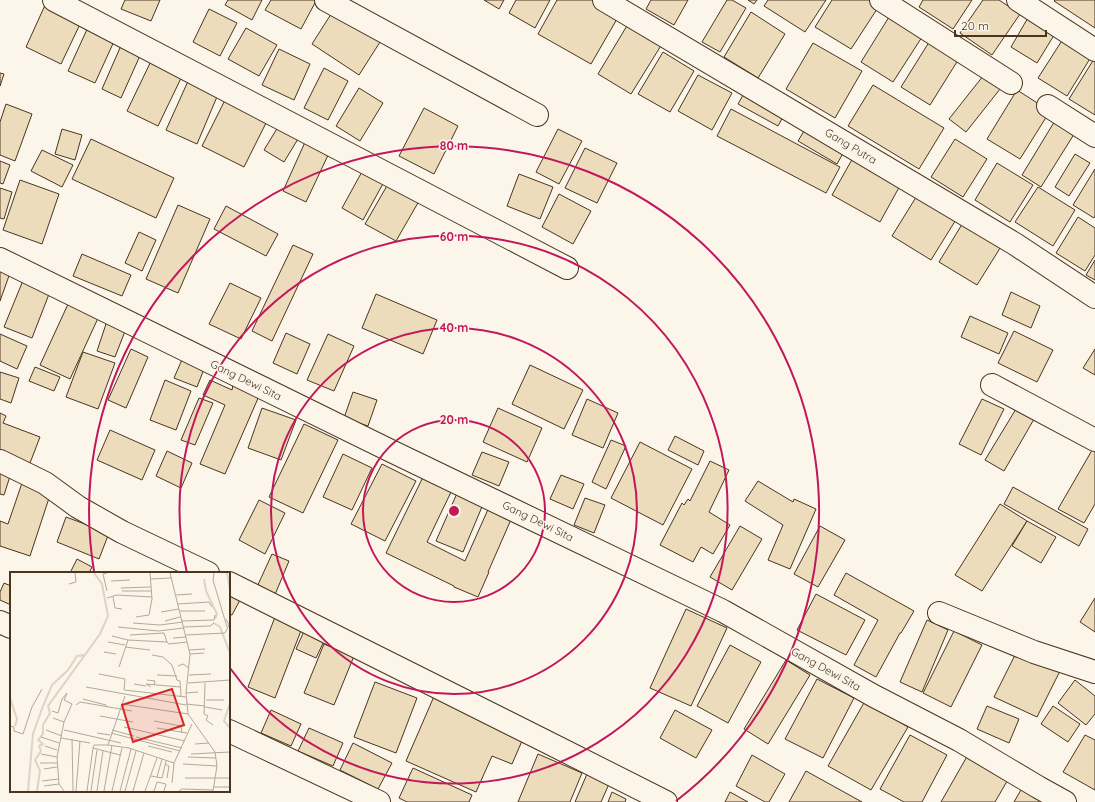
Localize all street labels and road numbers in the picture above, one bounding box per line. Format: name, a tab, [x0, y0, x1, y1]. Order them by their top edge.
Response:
street label: Gang Putra	[823, 125, 879, 167]
street label: Gang Dewi Sita	[208, 357, 284, 403]
street label: Gang Dewi Sita	[500, 498, 576, 544]
street label: Gang Dewi Sita	[789, 644, 863, 694]

